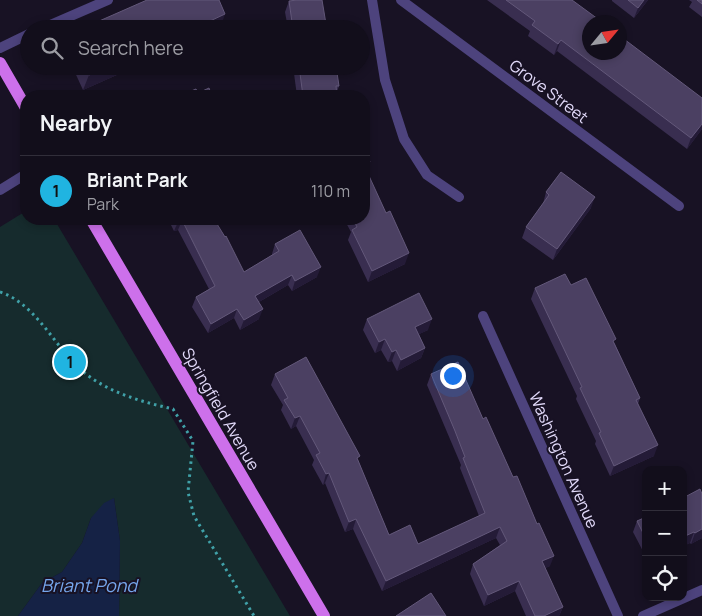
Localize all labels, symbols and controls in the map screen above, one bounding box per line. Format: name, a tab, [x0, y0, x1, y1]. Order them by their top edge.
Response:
north arrow	[582, 15, 627, 60]
search box	[20, 20, 370, 75]
icon: search	[38, 34, 66, 62]
text: Search here	[78, 35, 184, 61]
street label: Grove Street	[505, 54, 593, 128]
text: Nearby	[40, 109, 112, 137]
text: Briant Park	[87, 167, 187, 193]
text: 1	[52, 180, 60, 202]
text: 110 m	[311, 180, 350, 202]
text: Park	[87, 193, 119, 215]
pin: 1	[54, 343, 86, 381]
street label: Springfield Avenue	[177, 344, 265, 474]
your location	[440, 363, 466, 389]
street label: Washington Avenue	[524, 388, 604, 532]
map controls	[642, 466, 687, 601]
button: +	[642, 466, 687, 511]
button: −	[642, 511, 687, 556]
button: locate	[642, 556, 687, 601]
water label: Briant Pond	[41, 573, 139, 597]

